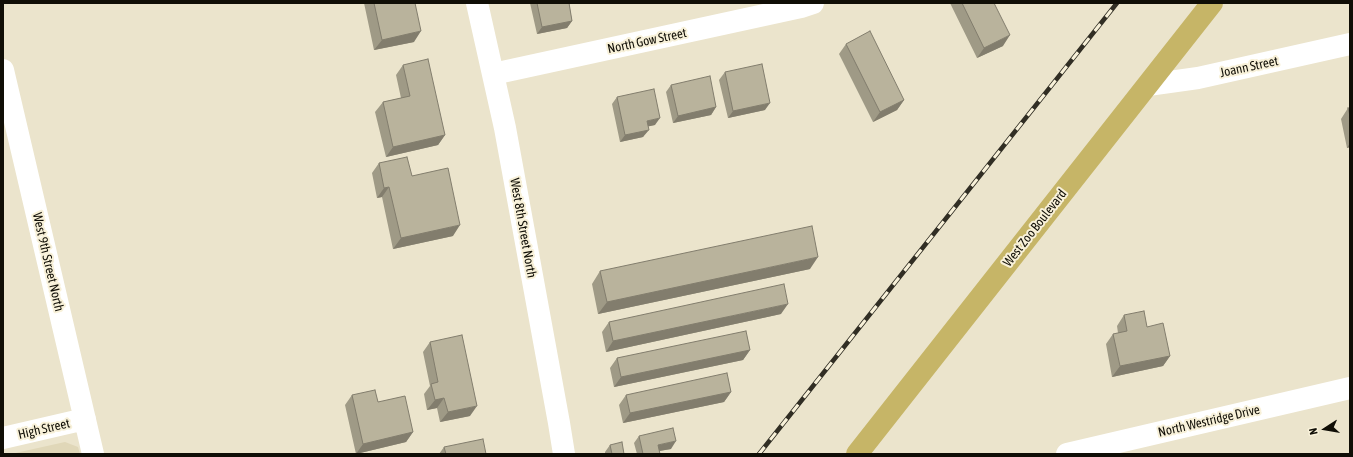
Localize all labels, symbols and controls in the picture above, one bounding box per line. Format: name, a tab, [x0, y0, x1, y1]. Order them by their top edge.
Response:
street label: North Gow Street	[606, 25, 688, 57]
street label: Joann Street	[1218, 53, 1280, 81]
street label: West 8th Street North	[507, 177, 539, 279]
street label: West Zoo Boulevard	[1000, 186, 1070, 270]
street label: West 9th Street North	[29, 211, 67, 313]
street label: North Westridge Drive	[1157, 402, 1261, 440]
north arrow	[1305, 409, 1345, 449]
street label: High Street	[17, 415, 71, 443]
text: N	[1307, 427, 1320, 436]

